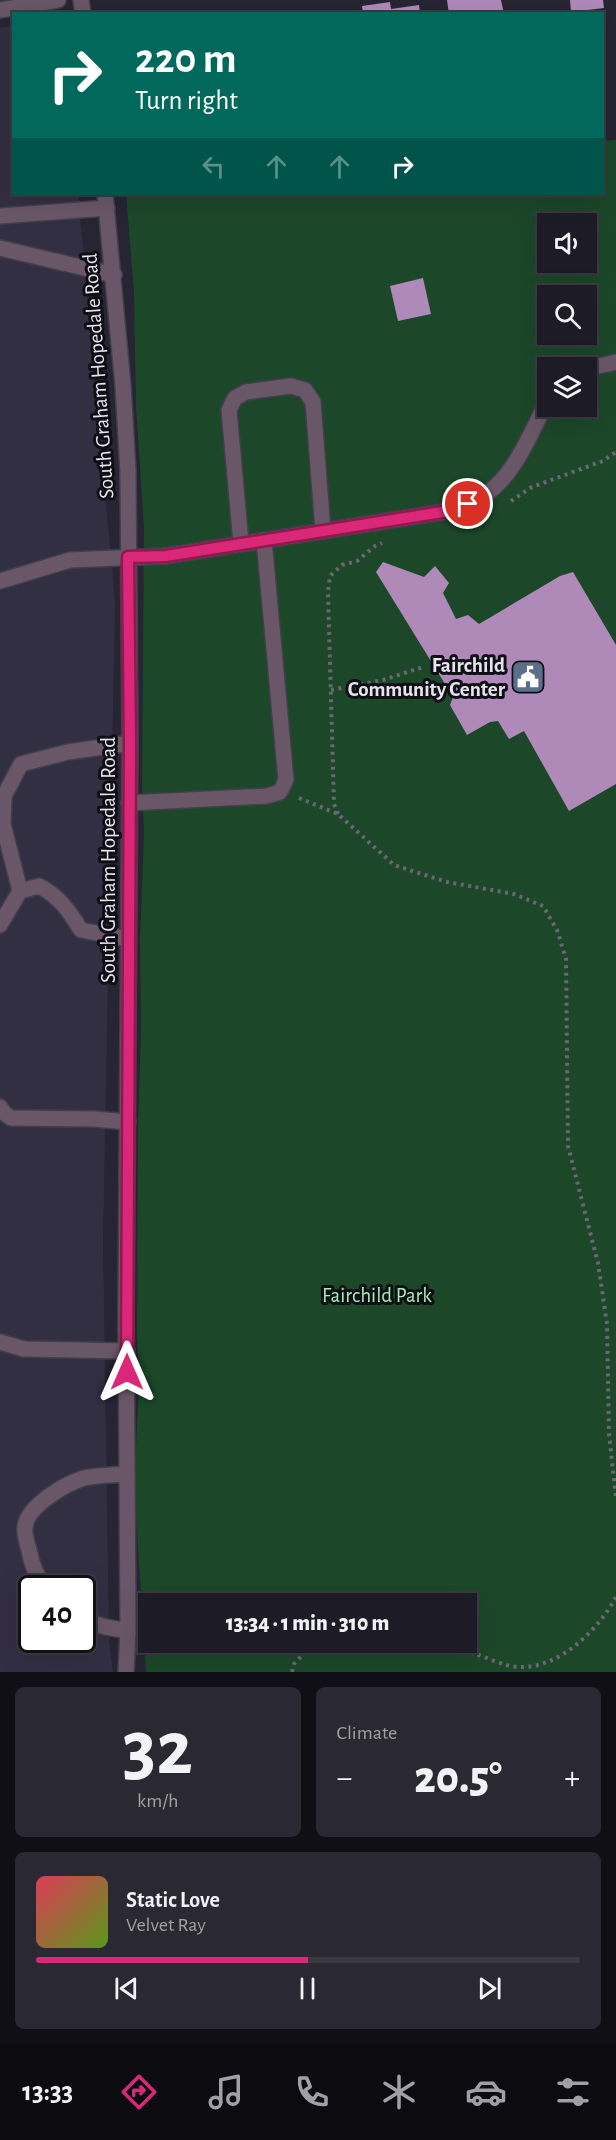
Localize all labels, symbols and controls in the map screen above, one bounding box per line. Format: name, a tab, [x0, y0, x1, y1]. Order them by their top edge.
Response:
icon: right	[36, 36, 114, 114]
text: 220 m	[135, 38, 237, 80]
text: Turn right	[135, 87, 238, 114]
icon: left	[197, 150, 230, 183]
icon: ahead	[260, 150, 293, 183]
icon: ahead	[323, 150, 356, 183]
icon: right	[386, 150, 419, 183]
map controls	[537, 213, 597, 417]
button: sound	[537, 213, 597, 273]
street label: South Graham Hopedale Road	[79, 252, 118, 499]
button: search	[537, 285, 597, 345]
button: layers	[537, 357, 597, 417]
pin	[442, 478, 493, 529]
icon: arrive	[451, 487, 484, 520]
place label: Fairchild Community Center	[348, 655, 506, 700]
public building icon: Fairchild Community Center	[510, 659, 546, 695]
street label: South Graham Hopedale Road	[98, 737, 119, 983]
park label: Fairchild Park	[322, 1285, 432, 1306]
position arrow	[95, 1340, 159, 1404]
speed limit sign: 40	[18, 1575, 96, 1653]
text: 13:34 · 1 min · 310 m	[226, 1612, 389, 1634]
text: 32	[123, 1711, 193, 1789]
text: Climate	[337, 1723, 397, 1743]
text: 20.5°	[414, 1756, 502, 1801]
text: −	[337, 1762, 352, 1795]
text: +	[564, 1762, 580, 1795]
text: km/h	[137, 1791, 178, 1811]
text: Static Love	[126, 1889, 220, 1911]
text: Velvet Ray	[126, 1915, 206, 1935]
icon: previous	[110, 1972, 143, 2005]
icon: pause	[291, 1972, 324, 2005]
icon: next	[473, 1972, 506, 2005]
icon: directions	[118, 2071, 160, 2113]
icon: music	[205, 2071, 247, 2113]
icon: phone	[291, 2071, 333, 2113]
icon: climate	[378, 2071, 420, 2113]
icon: car	[465, 2071, 507, 2113]
icon: filters	[552, 2071, 594, 2113]
text: 13:33	[22, 2078, 73, 2105]

